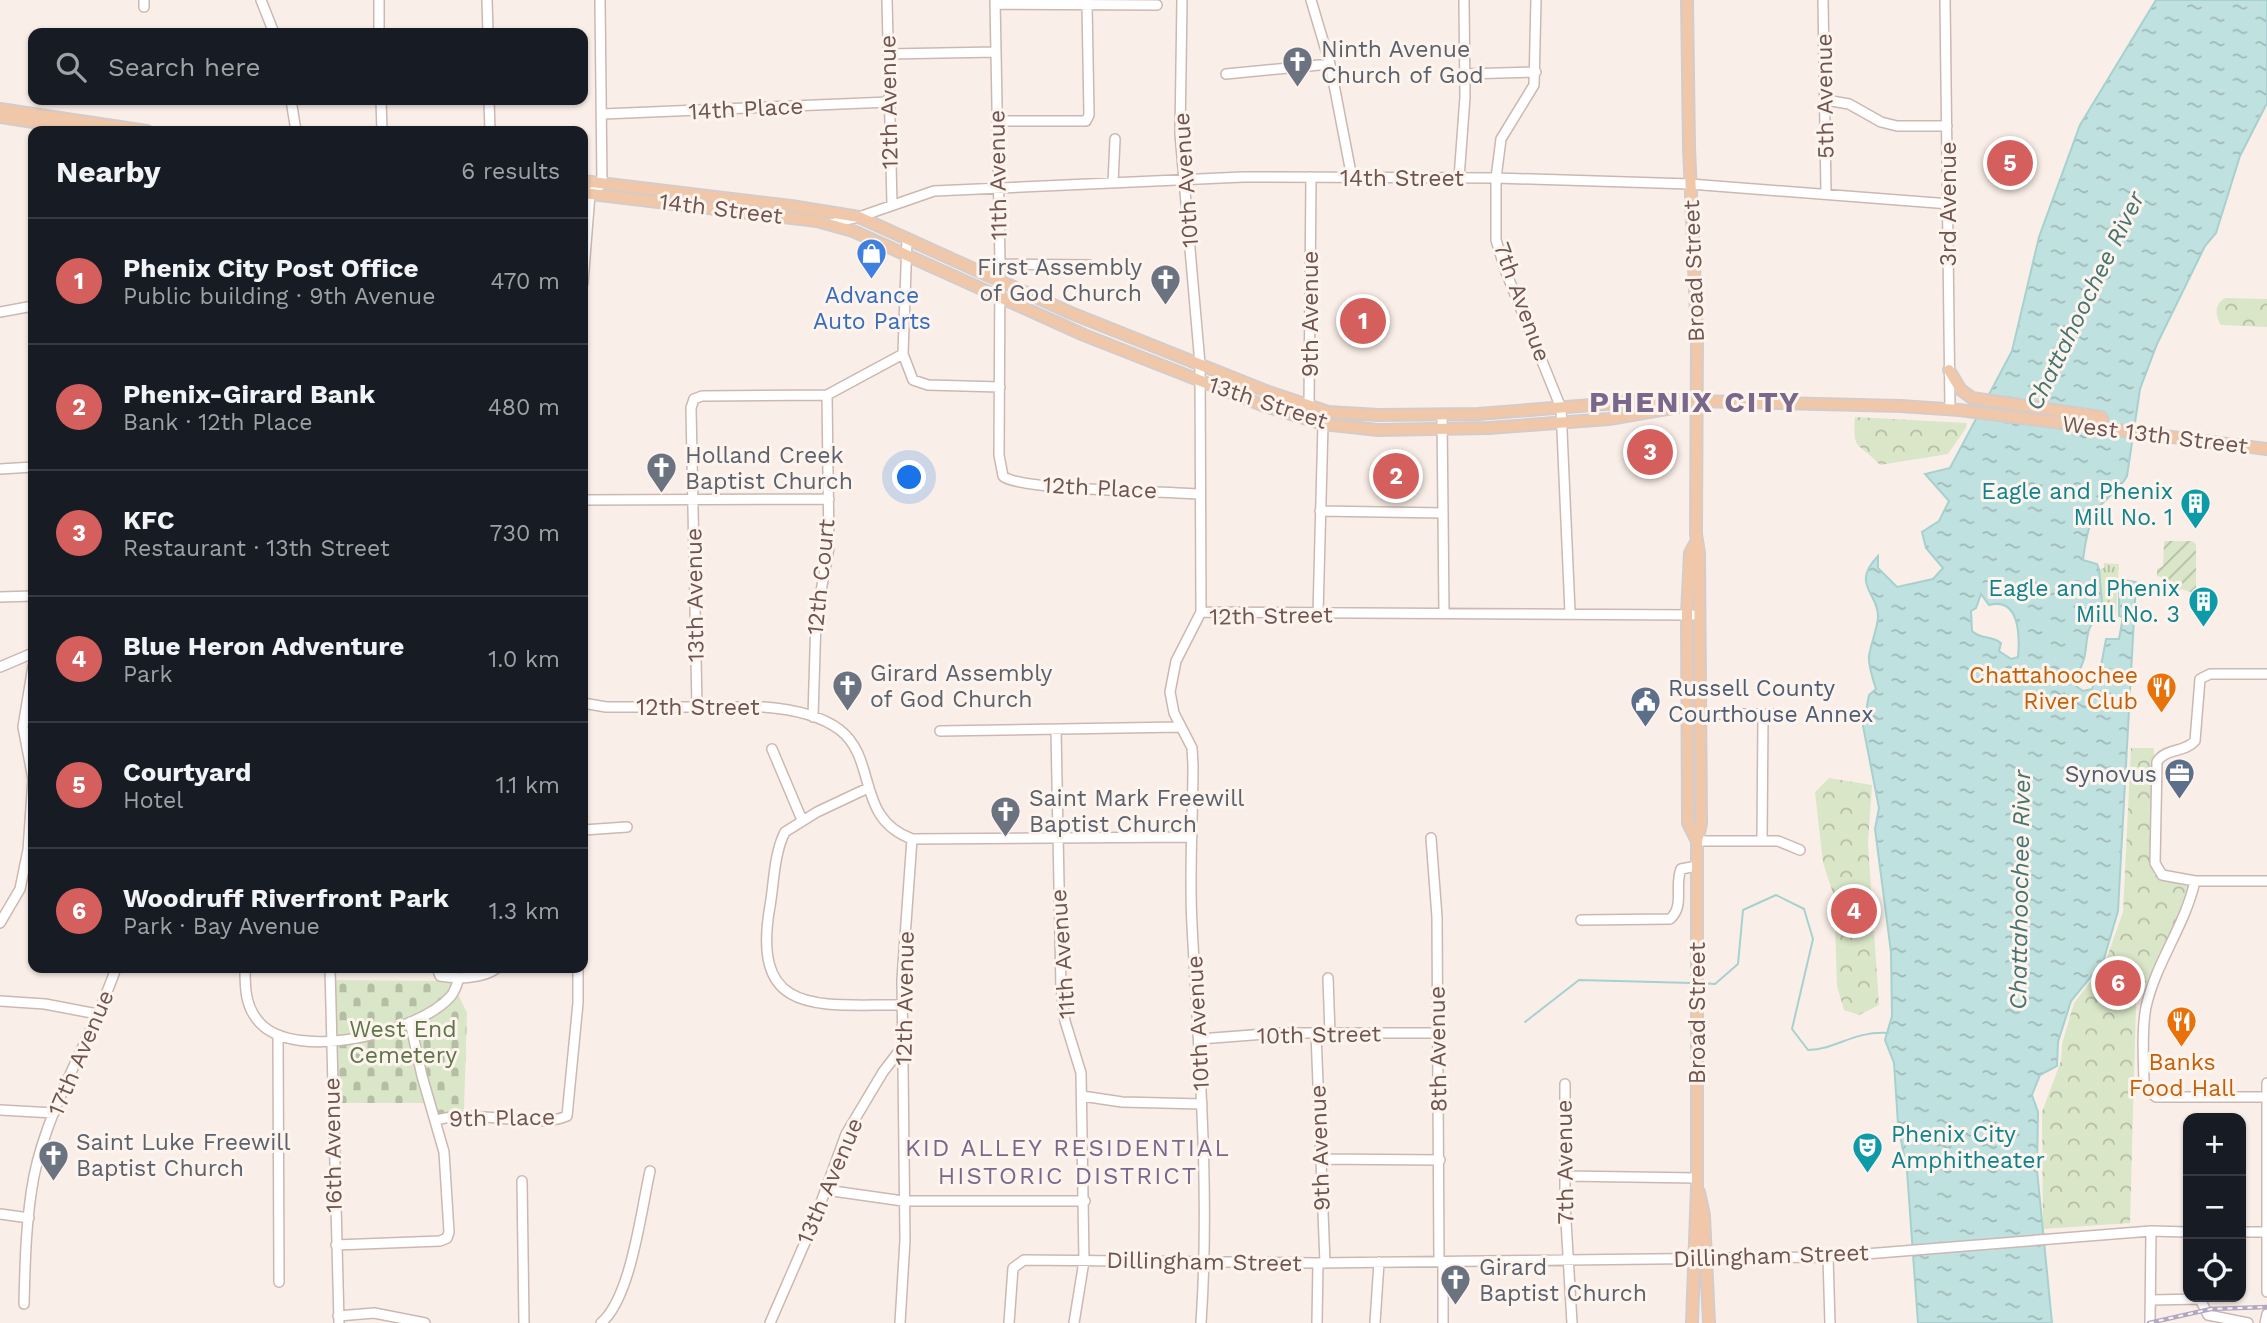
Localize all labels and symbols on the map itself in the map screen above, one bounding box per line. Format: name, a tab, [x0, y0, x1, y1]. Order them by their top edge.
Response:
street label: 5th Avenue	[1810, 33, 1840, 159]
street label: 12th Avenue	[874, 35, 904, 169]
place label: Ninth Avenue Church of God	[1321, 36, 1484, 89]
church icon: Ninth Avenue Church of God	[1281, 45, 1315, 89]
street label: 14th Place	[688, 93, 804, 125]
street label: 11th Avenue	[983, 110, 1013, 240]
street label: 10th Avenue	[1168, 112, 1204, 248]
pin: 5	[1987, 137, 2033, 189]
street label: 3rd Avenue	[1935, 141, 1962, 267]
street label: 14th Street	[1340, 165, 1464, 192]
water label: Chattahoochee River	[2020, 186, 2151, 415]
street label: 14th Street	[658, 188, 785, 230]
street label: Broad Street	[1678, 199, 1710, 343]
shop icon: Advance Auto Parts	[855, 237, 889, 281]
street label: 7th Avenue	[1488, 239, 1556, 365]
street label: 9th Avenue	[1297, 251, 1324, 377]
place label: First Assembly of God Church	[977, 254, 1142, 307]
church icon: First Assembly of God Church	[1148, 263, 1182, 307]
place label: Advance Auto Parts	[813, 282, 931, 335]
pin: 1	[1340, 295, 1386, 347]
street label: 13th Street	[1205, 371, 1331, 435]
district label: PHENIX CITY	[1589, 384, 1801, 419]
street label: West 13th Street	[2061, 410, 2250, 460]
pin: 3	[1627, 426, 1673, 478]
place label: Holland Creek Baptist Church	[685, 442, 853, 495]
pin: 2	[1373, 450, 1419, 502]
church icon: Holland Creek Baptist Church	[645, 451, 679, 495]
your location	[892, 460, 926, 494]
street label: 12th Place	[1042, 472, 1158, 504]
place label: Eagle and Phenix Mill No. 1	[1981, 478, 2173, 531]
building icon: Eagle and Phenix Mill No. 1	[2179, 487, 2213, 531]
street label: 12th Court	[802, 517, 841, 636]
street label: 13th Avenue	[680, 528, 710, 662]
place label: Eagle and Phenix Mill No. 3	[1988, 575, 2180, 628]
building icon: Eagle and Phenix Mill No. 3	[2186, 584, 2220, 628]
street label: 12th Street	[1209, 601, 1333, 631]
place label: Girard Assembly of God Church	[870, 660, 1053, 713]
place label: Chattahoochee River Club	[1969, 662, 2138, 715]
church icon: Girard Assembly of God Church	[830, 669, 864, 713]
restaurant icon: Chattahoochee River Club	[2144, 671, 2178, 715]
place label: Russell County Courthouse Annex	[1668, 675, 1873, 728]
public building icon: Russell County Courthouse Annex	[1628, 684, 1662, 728]
street label: 12th Street	[636, 694, 760, 721]
office icon: Synovus	[2163, 757, 2197, 801]
place label: Synovus	[2065, 761, 2157, 788]
water label: Chattahoochee River	[2004, 768, 2036, 1010]
place label: Saint Mark Freewill Baptist Church	[1029, 785, 1244, 838]
church icon: Saint Mark Freewill Baptist Church	[989, 794, 1023, 838]
pin: 4	[1831, 885, 1877, 937]
street label: 11th Avenue	[1045, 888, 1081, 1020]
street label: 12th Avenue	[890, 931, 920, 1065]
street label: Broad Street	[1684, 941, 1711, 1084]
street label: 10th Avenue	[1181, 955, 1215, 1091]
pin: 6	[2095, 957, 2141, 1009]
street label: 17th Avenue	[42, 986, 120, 1120]
street label: 8th Avenue	[1423, 986, 1453, 1112]
restaurant icon: Banks Food Hall	[2165, 1004, 2199, 1048]
park label: West End Cemetery	[349, 1016, 457, 1069]
street label: 10th Street	[1257, 1020, 1382, 1050]
place label: Banks Food Hall	[2129, 1049, 2235, 1102]
street label: 16th Avenue	[318, 1077, 348, 1213]
street label: 9th Avenue	[1304, 1084, 1336, 1212]
street label: 7th Avenue	[1550, 1099, 1580, 1225]
street label: 9th Place	[449, 1104, 555, 1132]
street label: 13th Avenue	[791, 1114, 869, 1248]
place label: Phenix City Amphitheater	[1891, 1121, 2045, 1174]
place label: Saint Luke Freewill Baptist Church	[76, 1129, 290, 1182]
theatre icon: Phenix City Amphitheater	[1851, 1130, 1885, 1174]
district label: KID ALLEY RESIDENTIAL HISTORIC DISTRICT	[905, 1134, 1231, 1190]
church icon: Saint Luke Freewill Baptist Church	[36, 1138, 70, 1182]
street label: Dillingham Street	[1673, 1239, 1870, 1273]
street label: Dillingham Street	[1106, 1247, 1302, 1277]
place label: Girard Baptist Church	[1479, 1254, 1647, 1307]
church icon: Girard Baptist Church	[1439, 1263, 1473, 1307]

